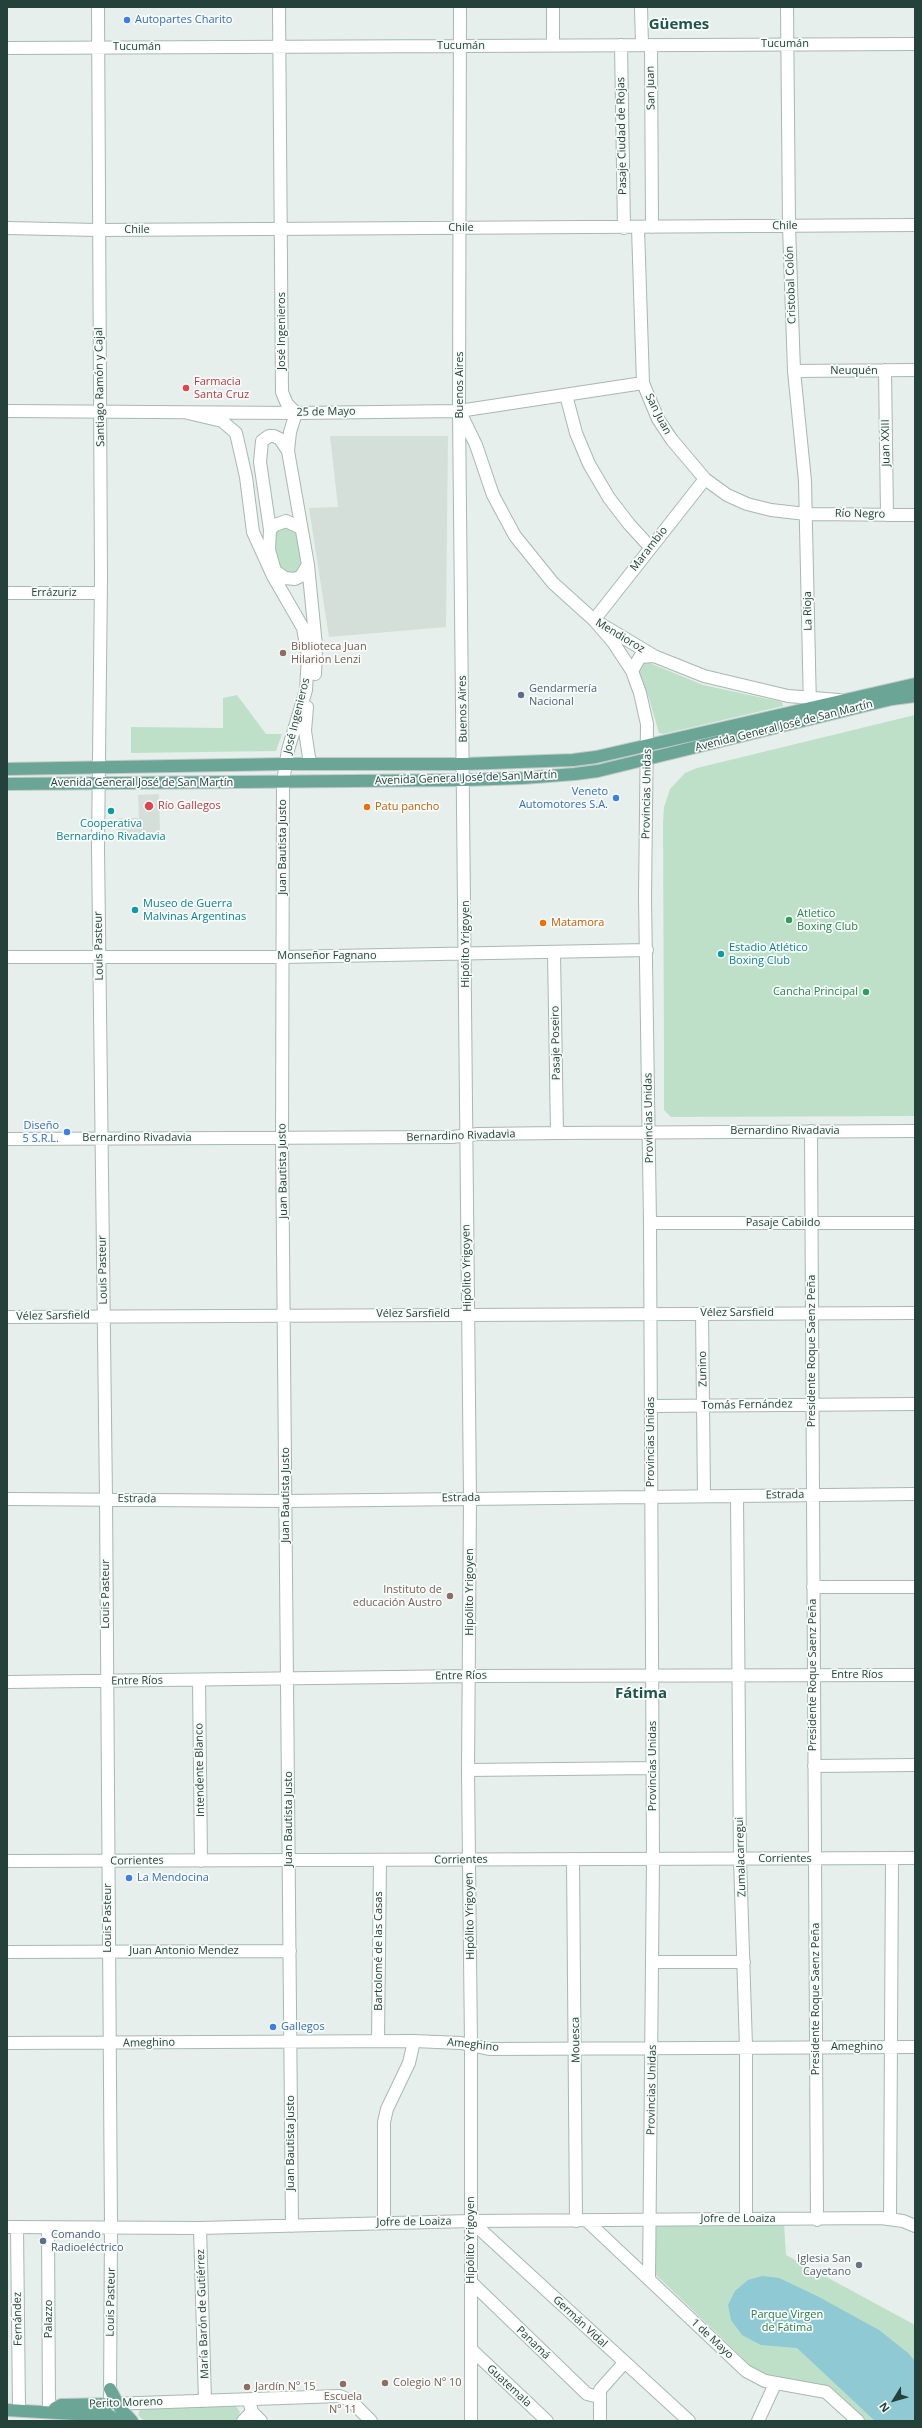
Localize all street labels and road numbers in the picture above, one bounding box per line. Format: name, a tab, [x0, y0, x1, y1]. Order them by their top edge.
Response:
street label: Tucumán	[761, 37, 809, 51]
street label: Tucumán	[437, 39, 485, 53]
street label: Tucumán	[113, 40, 161, 54]
street label: San Juan	[644, 66, 658, 110]
street label: Pasaje Ciudad de Rojas	[614, 77, 630, 195]
street label: Chile	[772, 219, 798, 233]
street label: Chile	[448, 221, 474, 235]
street label: Chile	[124, 223, 150, 237]
street label: Cristobal Colón	[783, 246, 799, 324]
street label: José Ingenieros	[275, 292, 289, 370]
street label: Santiago Ramón y Cajal	[92, 327, 108, 447]
street label: Buenos Aires	[453, 351, 467, 419]
street label: Neuquén	[830, 364, 878, 378]
street label: San Juan	[642, 391, 674, 437]
street label: 25 de Mayo	[296, 405, 356, 419]
street label: Juan XXIII	[879, 419, 893, 467]
street label: Río Negro	[835, 507, 885, 521]
street label: Marambio	[628, 524, 670, 574]
street label: Errázuriz	[31, 586, 77, 600]
street label: La Rioja	[801, 591, 815, 631]
street label: Mendioroz	[593, 616, 647, 656]
street label: Buenos Aires	[456, 675, 470, 743]
street label: José Ingenieros	[281, 677, 313, 755]
street label: Avenida General José de San Martín	[694, 698, 874, 754]
street label: Provincias Unidas	[640, 749, 654, 839]
street label: Avenida General José de San Martín	[375, 768, 557, 788]
street label: Avenida General José de San Martín	[51, 776, 233, 790]
street label: Juan Bautista Justo	[276, 799, 290, 895]
street label: Hipólito Yrigoyen	[459, 900, 473, 988]
street label: Louis Pasteur	[92, 911, 106, 981]
street label: Monseñor Fagnano	[277, 949, 377, 963]
street label: Pasaje Poseiro	[549, 1006, 563, 1080]
street label: Provincias Unidas	[642, 1073, 656, 1163]
street label: Juan Bautista Justo	[276, 1123, 290, 1219]
street label: Bernardino Rivadavia	[730, 1124, 840, 1138]
street label: Bernardino Rivadavia	[406, 1127, 516, 1145]
street label: Bernardino Rivadavia	[82, 1131, 192, 1145]
street label: Pasaje Cabildo	[746, 1216, 820, 1230]
street label: Hipólito Yrigoyen	[460, 1224, 474, 1312]
street label: Louis Pasteur	[96, 1235, 110, 1305]
street label: Presidente Roque Saenz Peña	[805, 1275, 819, 1427]
street label: Vélez Sarsfield	[700, 1306, 774, 1320]
street label: Vélez Sarsfield	[376, 1307, 450, 1321]
street label: Vélez Sarsfield	[16, 1309, 90, 1323]
street label: Zunino	[696, 1351, 710, 1387]
street label: Provincias Unidas	[644, 1397, 658, 1487]
street label: Tomás Fernández	[701, 1398, 793, 1412]
street label: Juan Bautista Justo	[279, 1447, 293, 1543]
street label: Estrada	[766, 1488, 804, 1502]
street label: Estrada	[442, 1491, 480, 1505]
street label: Estrada	[118, 1492, 156, 1506]
street label: Hipólito Yrigoyen	[463, 1548, 477, 1636]
street label: Louis Pasteur	[99, 1559, 113, 1629]
street label: Presidente Roque Saenz Peña	[806, 1599, 820, 1751]
street label: Entre Ríos	[831, 1668, 883, 1682]
street label: Entre Ríos	[435, 1669, 487, 1683]
street label: Entre Ríos	[111, 1674, 163, 1688]
street label: Provincias Unidas	[646, 1721, 660, 1811]
street label: Intendente Blanco	[193, 1723, 207, 1817]
street label: Juan Bautista Justo	[282, 1771, 296, 1867]
street label: Zumalacarregui	[733, 1817, 749, 1897]
street label: Corrientes	[758, 1852, 812, 1866]
street label: Corrientes	[434, 1853, 488, 1867]
street label: Corrientes	[110, 1854, 164, 1868]
street label: Hipólito Yrigoyen	[463, 1872, 477, 1960]
street label: Louis Pasteur	[101, 1883, 115, 1953]
street label: Bartolomé de las Casas	[372, 1891, 386, 2011]
street label: Presidente Roque Saenz Peña	[809, 1923, 823, 2075]
street label: Juan Antonio Mendez	[129, 1944, 239, 1958]
street label: Mouesca	[569, 2017, 583, 2063]
street label: Ameghino	[123, 2036, 175, 2050]
street label: Ameghino	[446, 2036, 500, 2054]
street label: Ameghino	[831, 2040, 883, 2054]
street label: Provincias Unidas	[645, 2045, 659, 2135]
street label: Juan Bautista Justo	[284, 2095, 298, 2191]
street label: Hipólito Yrigoyen	[464, 2196, 478, 2284]
street label: Jofre de Loaiza	[700, 2212, 776, 2226]
street label: Jofre de Loaiza	[376, 2215, 452, 2229]
street label: María Barón de Gutiérrez	[194, 2249, 212, 2379]
street label: Louis Pasteur	[104, 2267, 118, 2337]
street label: Fernández	[11, 2292, 25, 2346]
street label: Germán Vidal	[550, 2293, 610, 2351]
street label: Palazzo	[42, 2300, 56, 2338]
street label: 1 de Mayo	[688, 2316, 736, 2362]
street label: Panamá	[513, 2324, 553, 2362]
street label: Guatemala	[484, 2362, 534, 2410]
street label: Perito Moreno	[89, 2395, 163, 2411]

